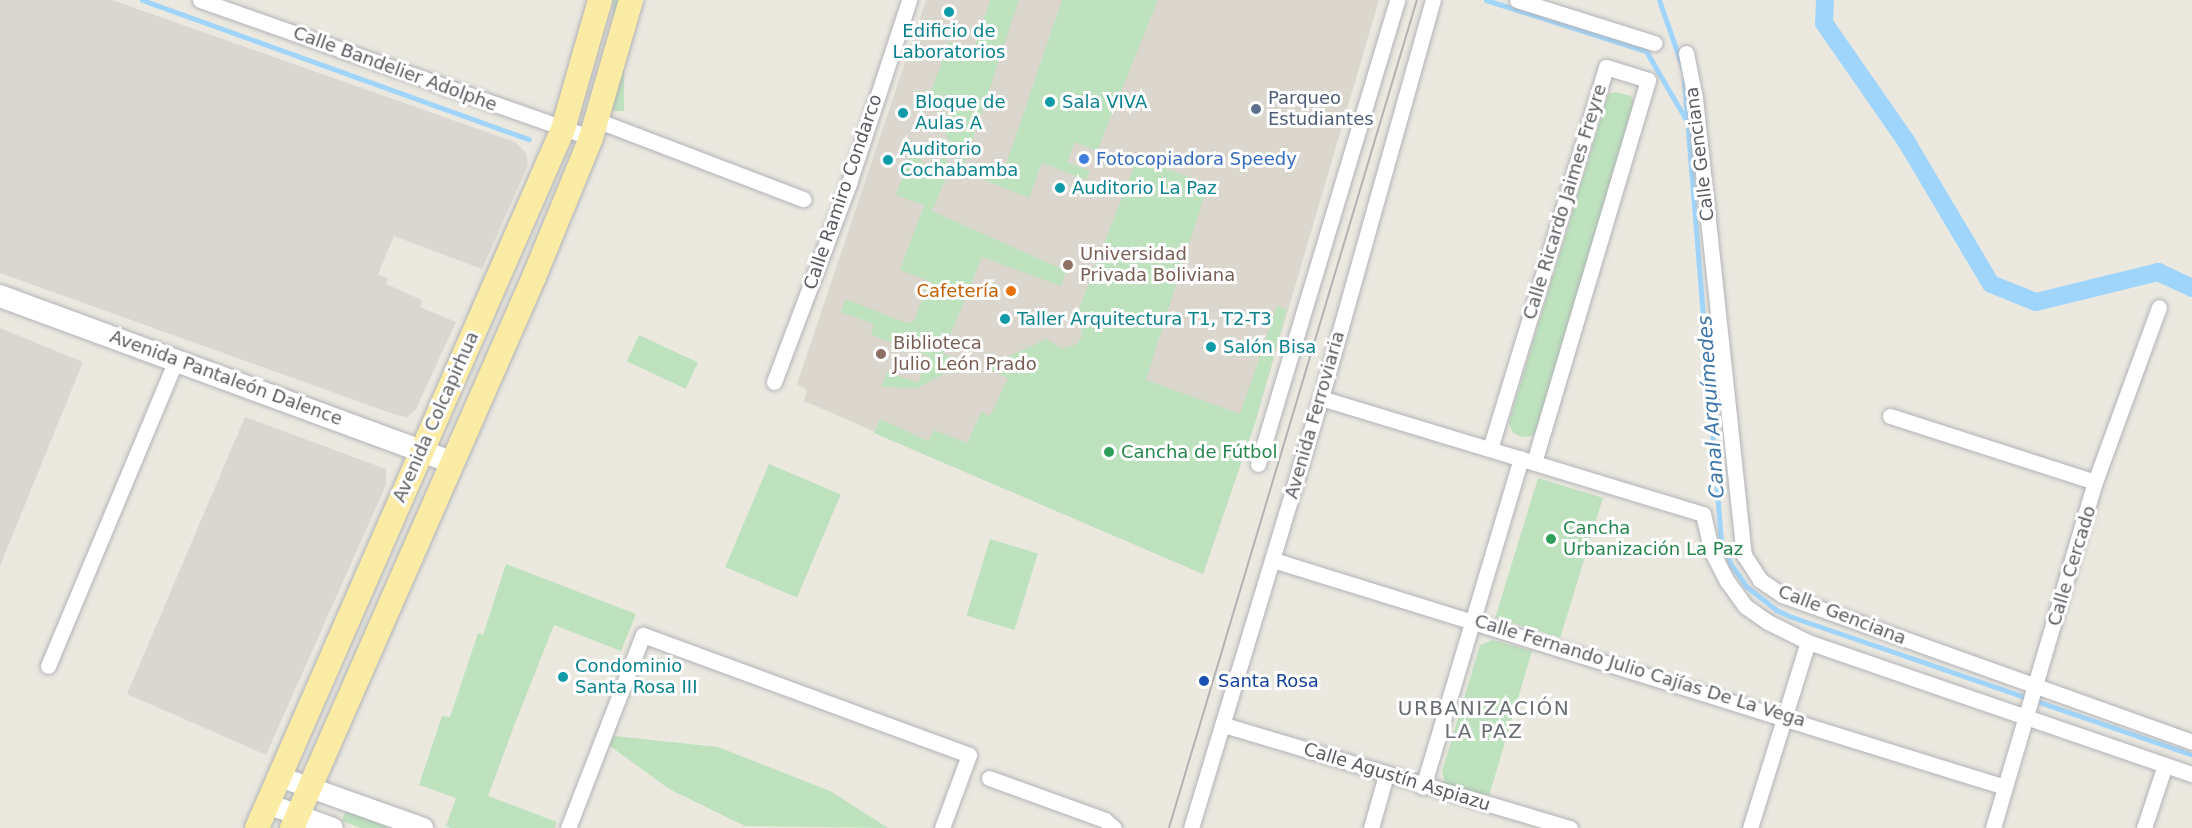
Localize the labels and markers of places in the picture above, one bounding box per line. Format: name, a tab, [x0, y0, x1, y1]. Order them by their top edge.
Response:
marker: Edificio de Laboratorios	[942, 5, 956, 19]
place label: Edificio de Laboratorios	[893, 21, 1005, 63]
place label: Parqueo Estudiantes	[1268, 88, 1374, 130]
place label: Sala VIVA	[1062, 91, 1147, 113]
place label: Bloque de Aulas A	[915, 92, 1005, 134]
marker: Sala VIVA	[1043, 95, 1057, 109]
marker: Parqueo Estudiantes	[1249, 102, 1263, 116]
marker: Bloque de Aulas A	[896, 106, 910, 120]
place label: Auditorio Cochabamba	[900, 139, 1018, 182]
place label: Fotocopiadora Speedy	[1096, 148, 1297, 170]
marker: Fotocopiadora Speedy	[1077, 152, 1091, 166]
marker: Auditorio Cochabamba	[881, 153, 895, 167]
place label: Auditorio La Paz	[1072, 177, 1217, 199]
marker: Auditorio La Paz	[1053, 181, 1067, 195]
place label: Universidad Privada Boliviana	[1080, 244, 1235, 286]
marker: Universidad Privada Boliviana	[1061, 258, 1075, 272]
place label: Cafetería	[916, 280, 999, 302]
marker: Cafetería	[1004, 284, 1018, 298]
place label: Taller Arquitectura T1, T2-T3	[1017, 308, 1272, 330]
marker: Taller Arquitectura T1, T2-T3	[998, 312, 1012, 326]
place label: Biblioteca Julio León Prado	[893, 333, 1037, 376]
place label: Salón Bisa	[1223, 336, 1316, 358]
marker: Salón Bisa	[1204, 340, 1218, 354]
marker: Biblioteca Julio León Prado	[874, 347, 888, 361]
place label: Cancha de Fútbol	[1121, 441, 1278, 463]
marker: Cancha de Fútbol	[1102, 445, 1116, 459]
place label: Cancha Urbanización La Paz	[1563, 518, 1743, 560]
marker: Cancha Urbanización La Paz	[1544, 532, 1558, 546]
place label: Condominio Santa Rosa III	[575, 656, 697, 698]
marker: Condominio Santa Rosa III	[556, 670, 570, 684]
place label: Santa Rosa	[1218, 670, 1319, 692]
marker: Santa Rosa	[1195, 672, 1213, 690]

